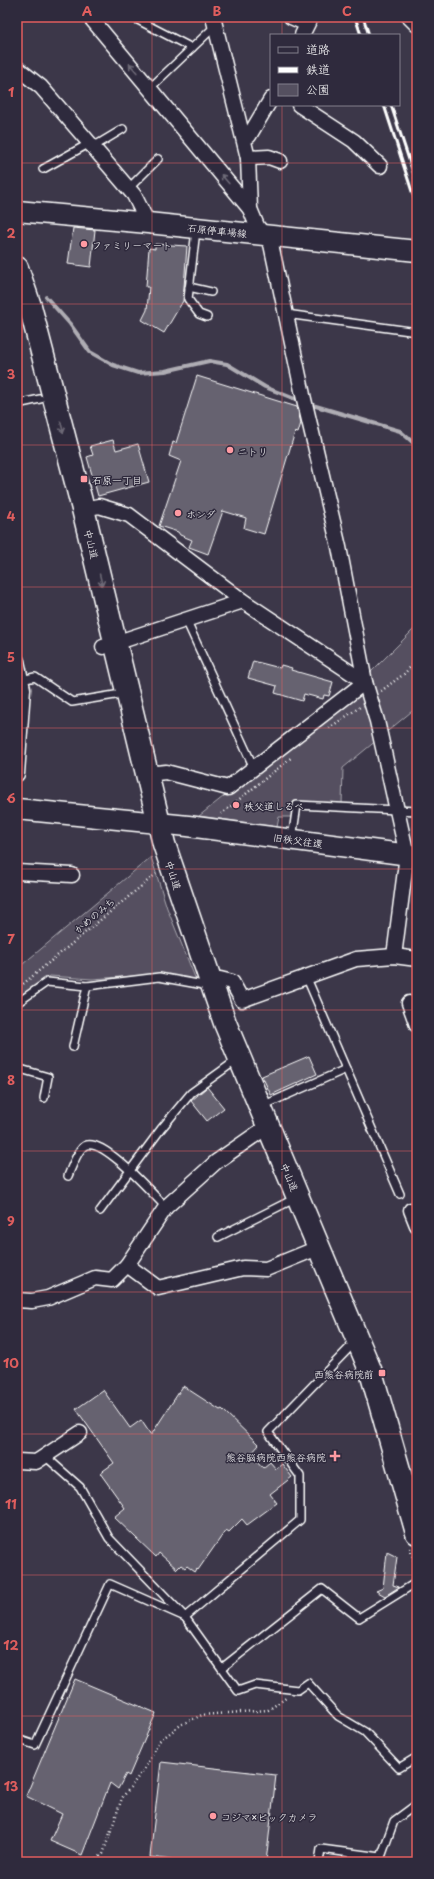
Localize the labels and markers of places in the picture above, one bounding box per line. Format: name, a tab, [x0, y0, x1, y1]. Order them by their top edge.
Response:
place label: ファミリーマート	[92, 237, 172, 252]
marker: ファミリーマート	[79, 239, 89, 249]
place label: ニトリ	[238, 443, 268, 458]
marker: ニトリ	[225, 445, 235, 455]
place label: 石原一丁目	[92, 472, 142, 487]
marker: 石原一丁目	[79, 474, 89, 484]
place label: ホンダ	[186, 506, 216, 521]
marker: ホンダ	[173, 508, 183, 518]
place label: 秩父道しるべ	[244, 798, 304, 813]
marker: 秩父道しるべ	[231, 800, 241, 810]
place label: 西熊谷病院前	[314, 1366, 374, 1381]
marker: 西熊谷病院前	[377, 1368, 387, 1378]
place label: 熊谷脳病院西熊谷病院	[226, 1449, 326, 1464]
marker: 熊谷脳病院西熊谷病院	[329, 1450, 341, 1462]
place label: コジマ×ビックカメラ	[221, 1809, 318, 1824]
marker: コジマ×ビックカメラ	[208, 1811, 218, 1821]

